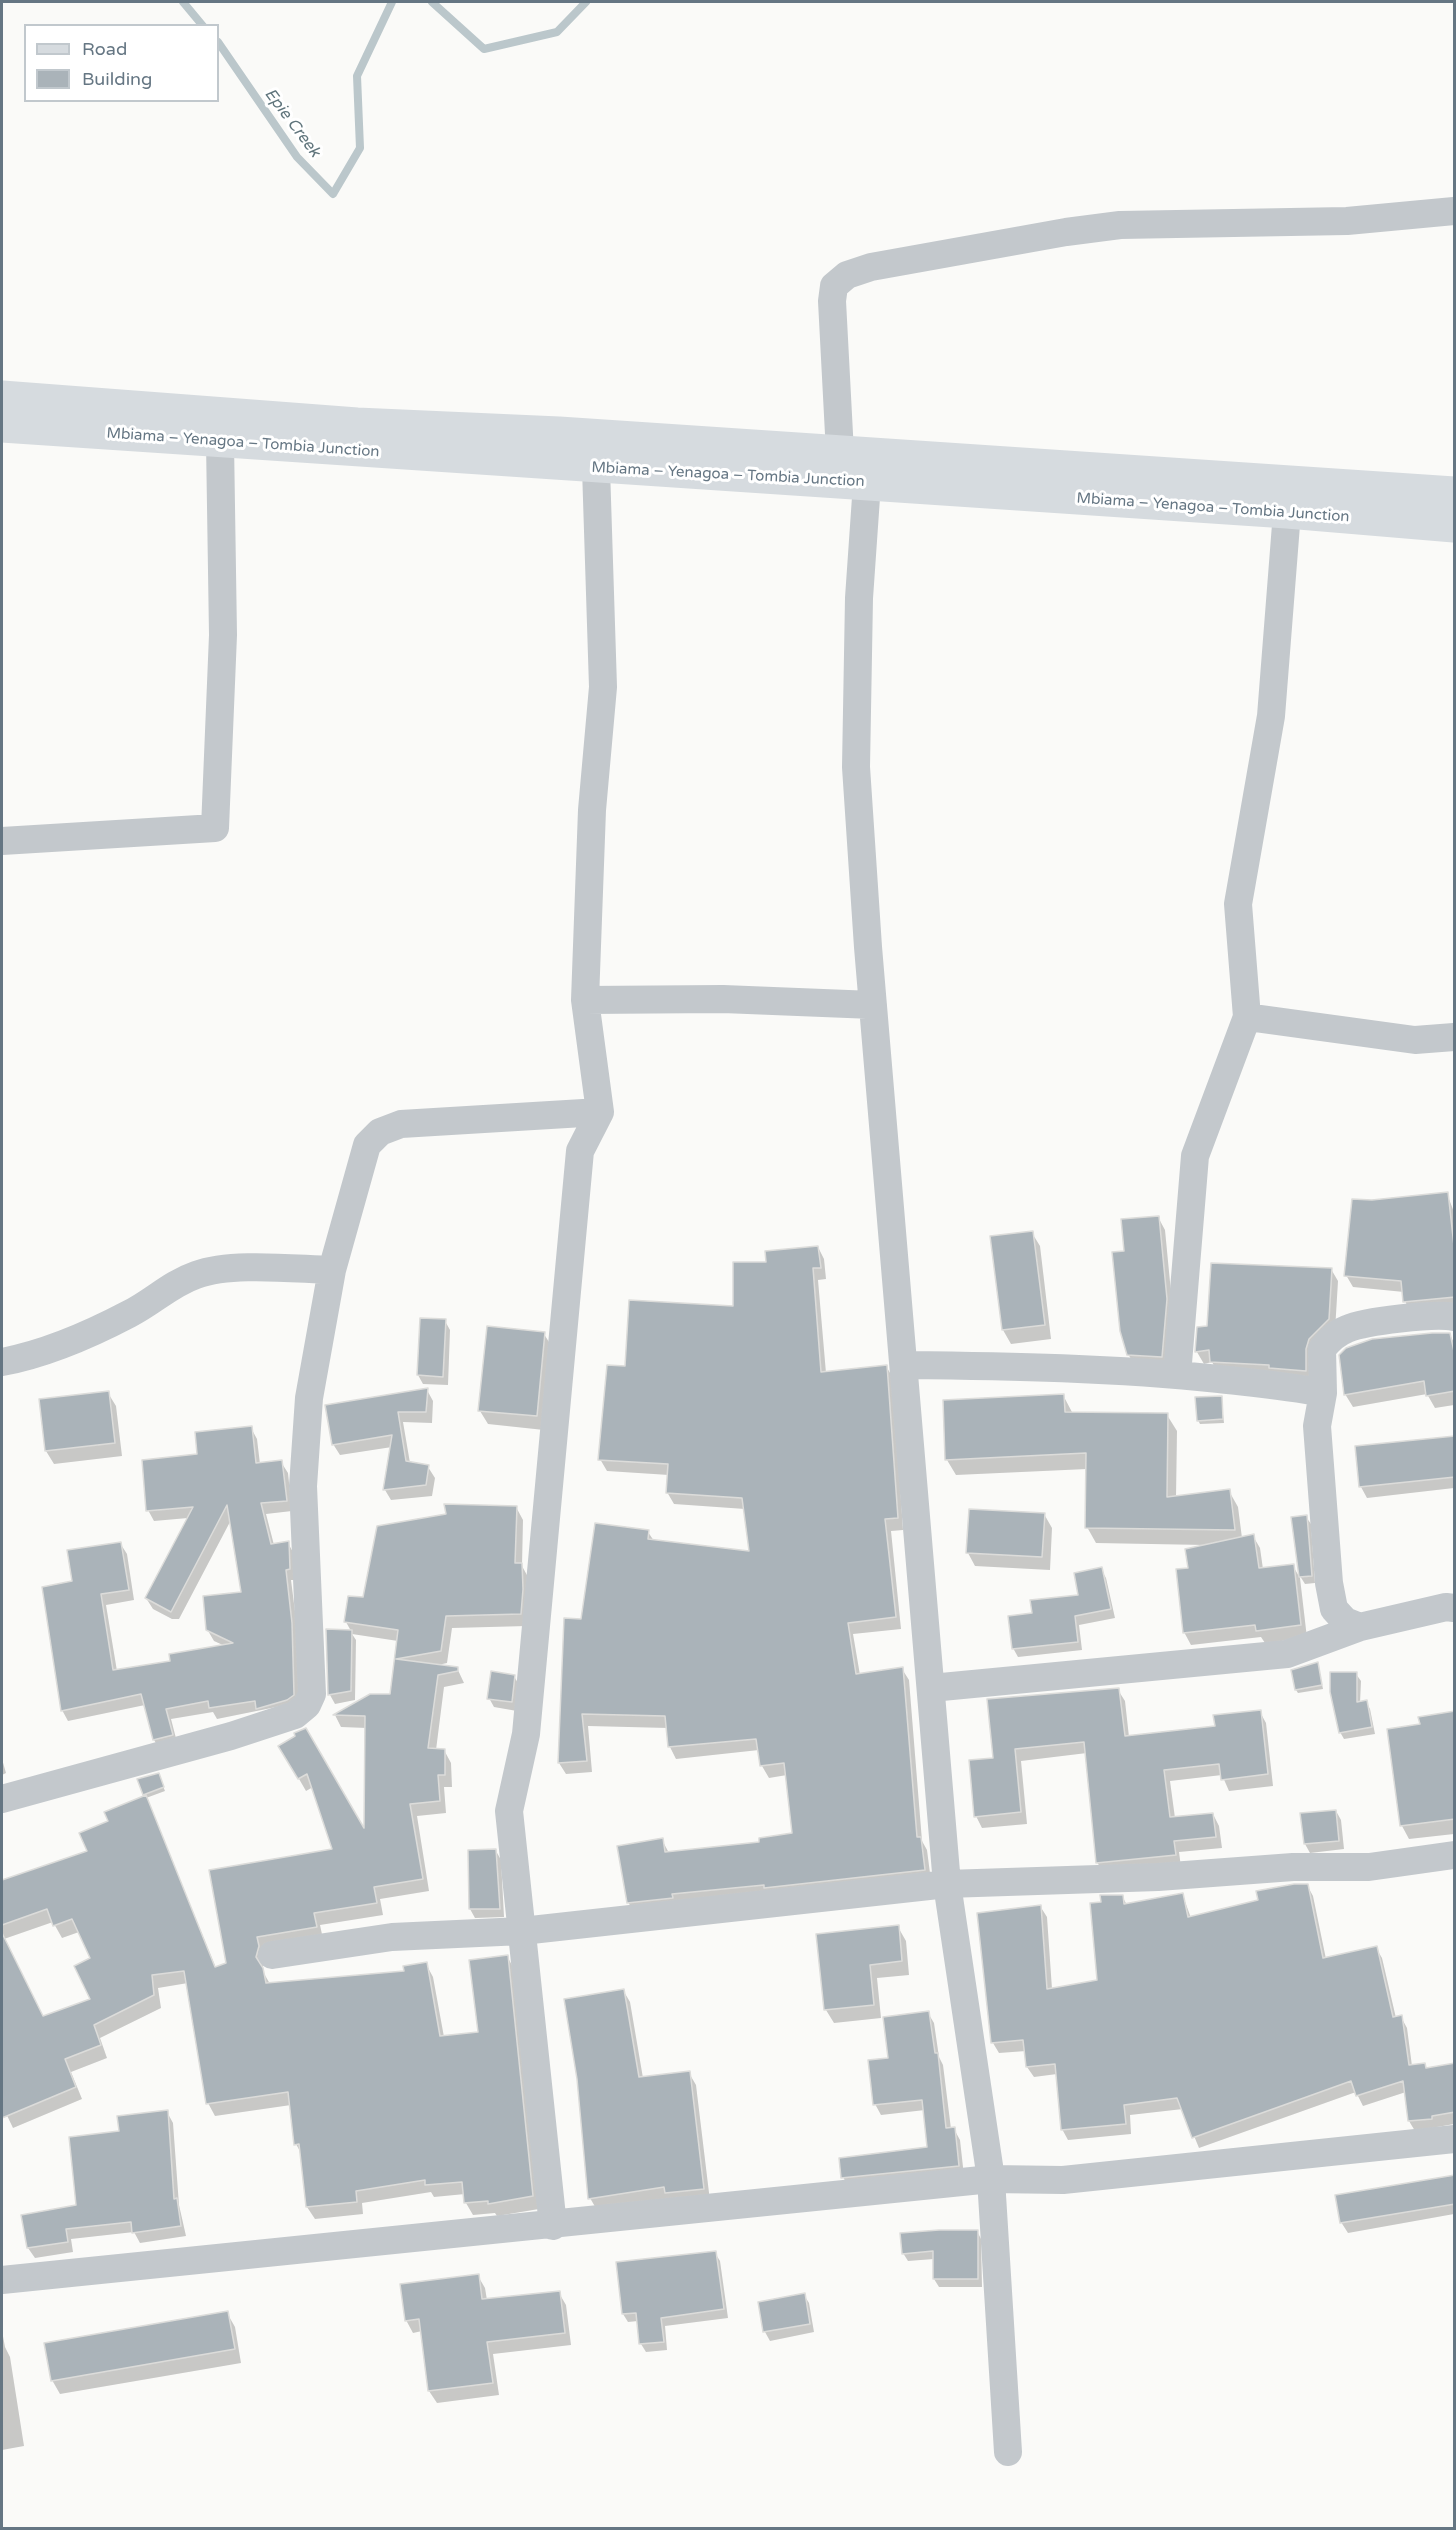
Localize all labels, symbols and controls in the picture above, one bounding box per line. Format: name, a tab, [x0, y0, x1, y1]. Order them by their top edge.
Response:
legend	[24, 24, 219, 102]
text: Road	[82, 38, 127, 60]
text: Building	[82, 68, 152, 90]
water label: Epie Creek	[260, 85, 324, 161]
street label: Mbiama – Yenagoa – Tombia Junction	[106, 424, 380, 462]
street label: Mbiama – Yenagoa – Tombia Junction	[591, 459, 865, 491]
street label: Mbiama – Yenagoa – Tombia Junction	[1076, 489, 1350, 527]

